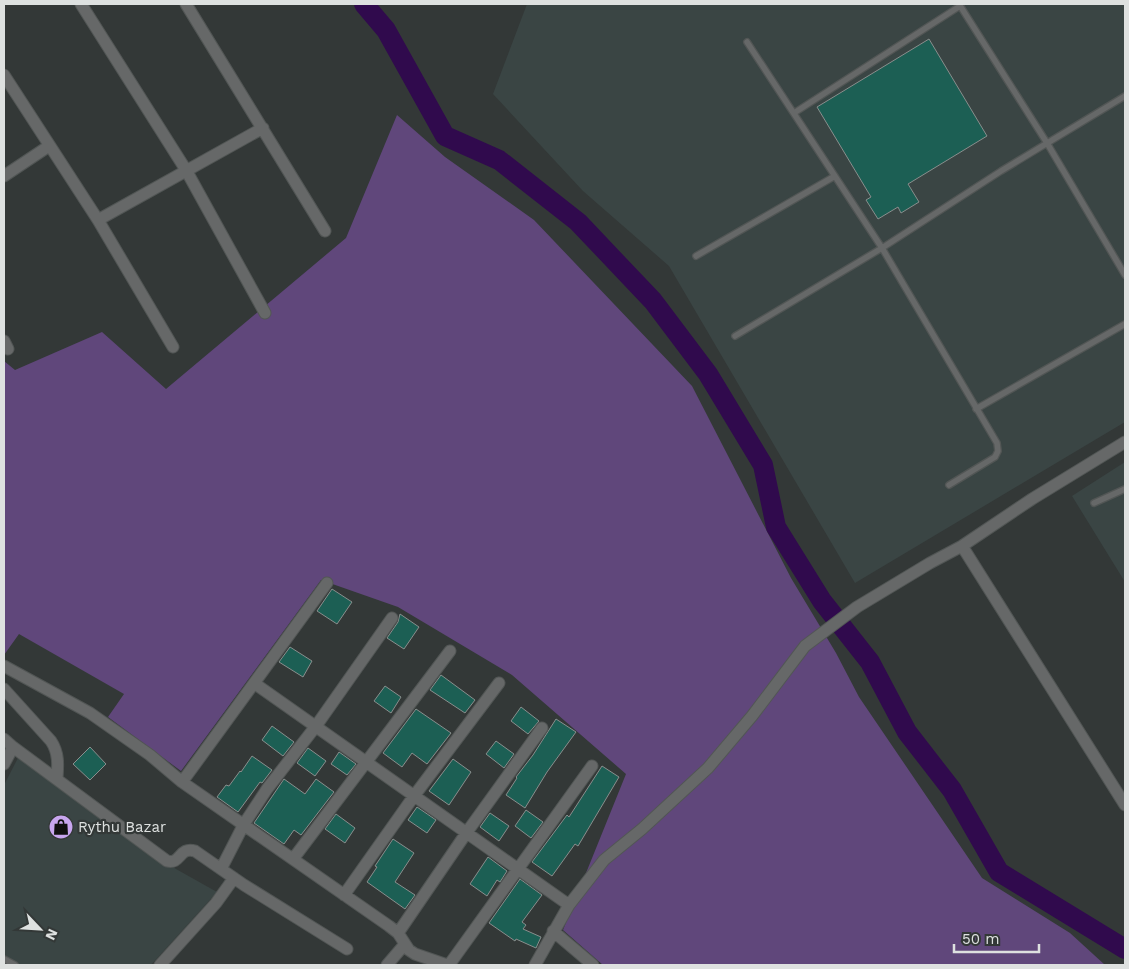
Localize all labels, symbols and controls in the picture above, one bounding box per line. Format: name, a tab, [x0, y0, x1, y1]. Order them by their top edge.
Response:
shop icon: Rythu Bazar	[48, 814, 74, 840]
place label: Rythu Bazar	[78, 818, 166, 836]
north arrow	[15, 904, 65, 954]
scale bar	[954, 922, 1039, 954]
text: N	[42, 926, 61, 943]
text: 50 m	[962, 930, 999, 948]

